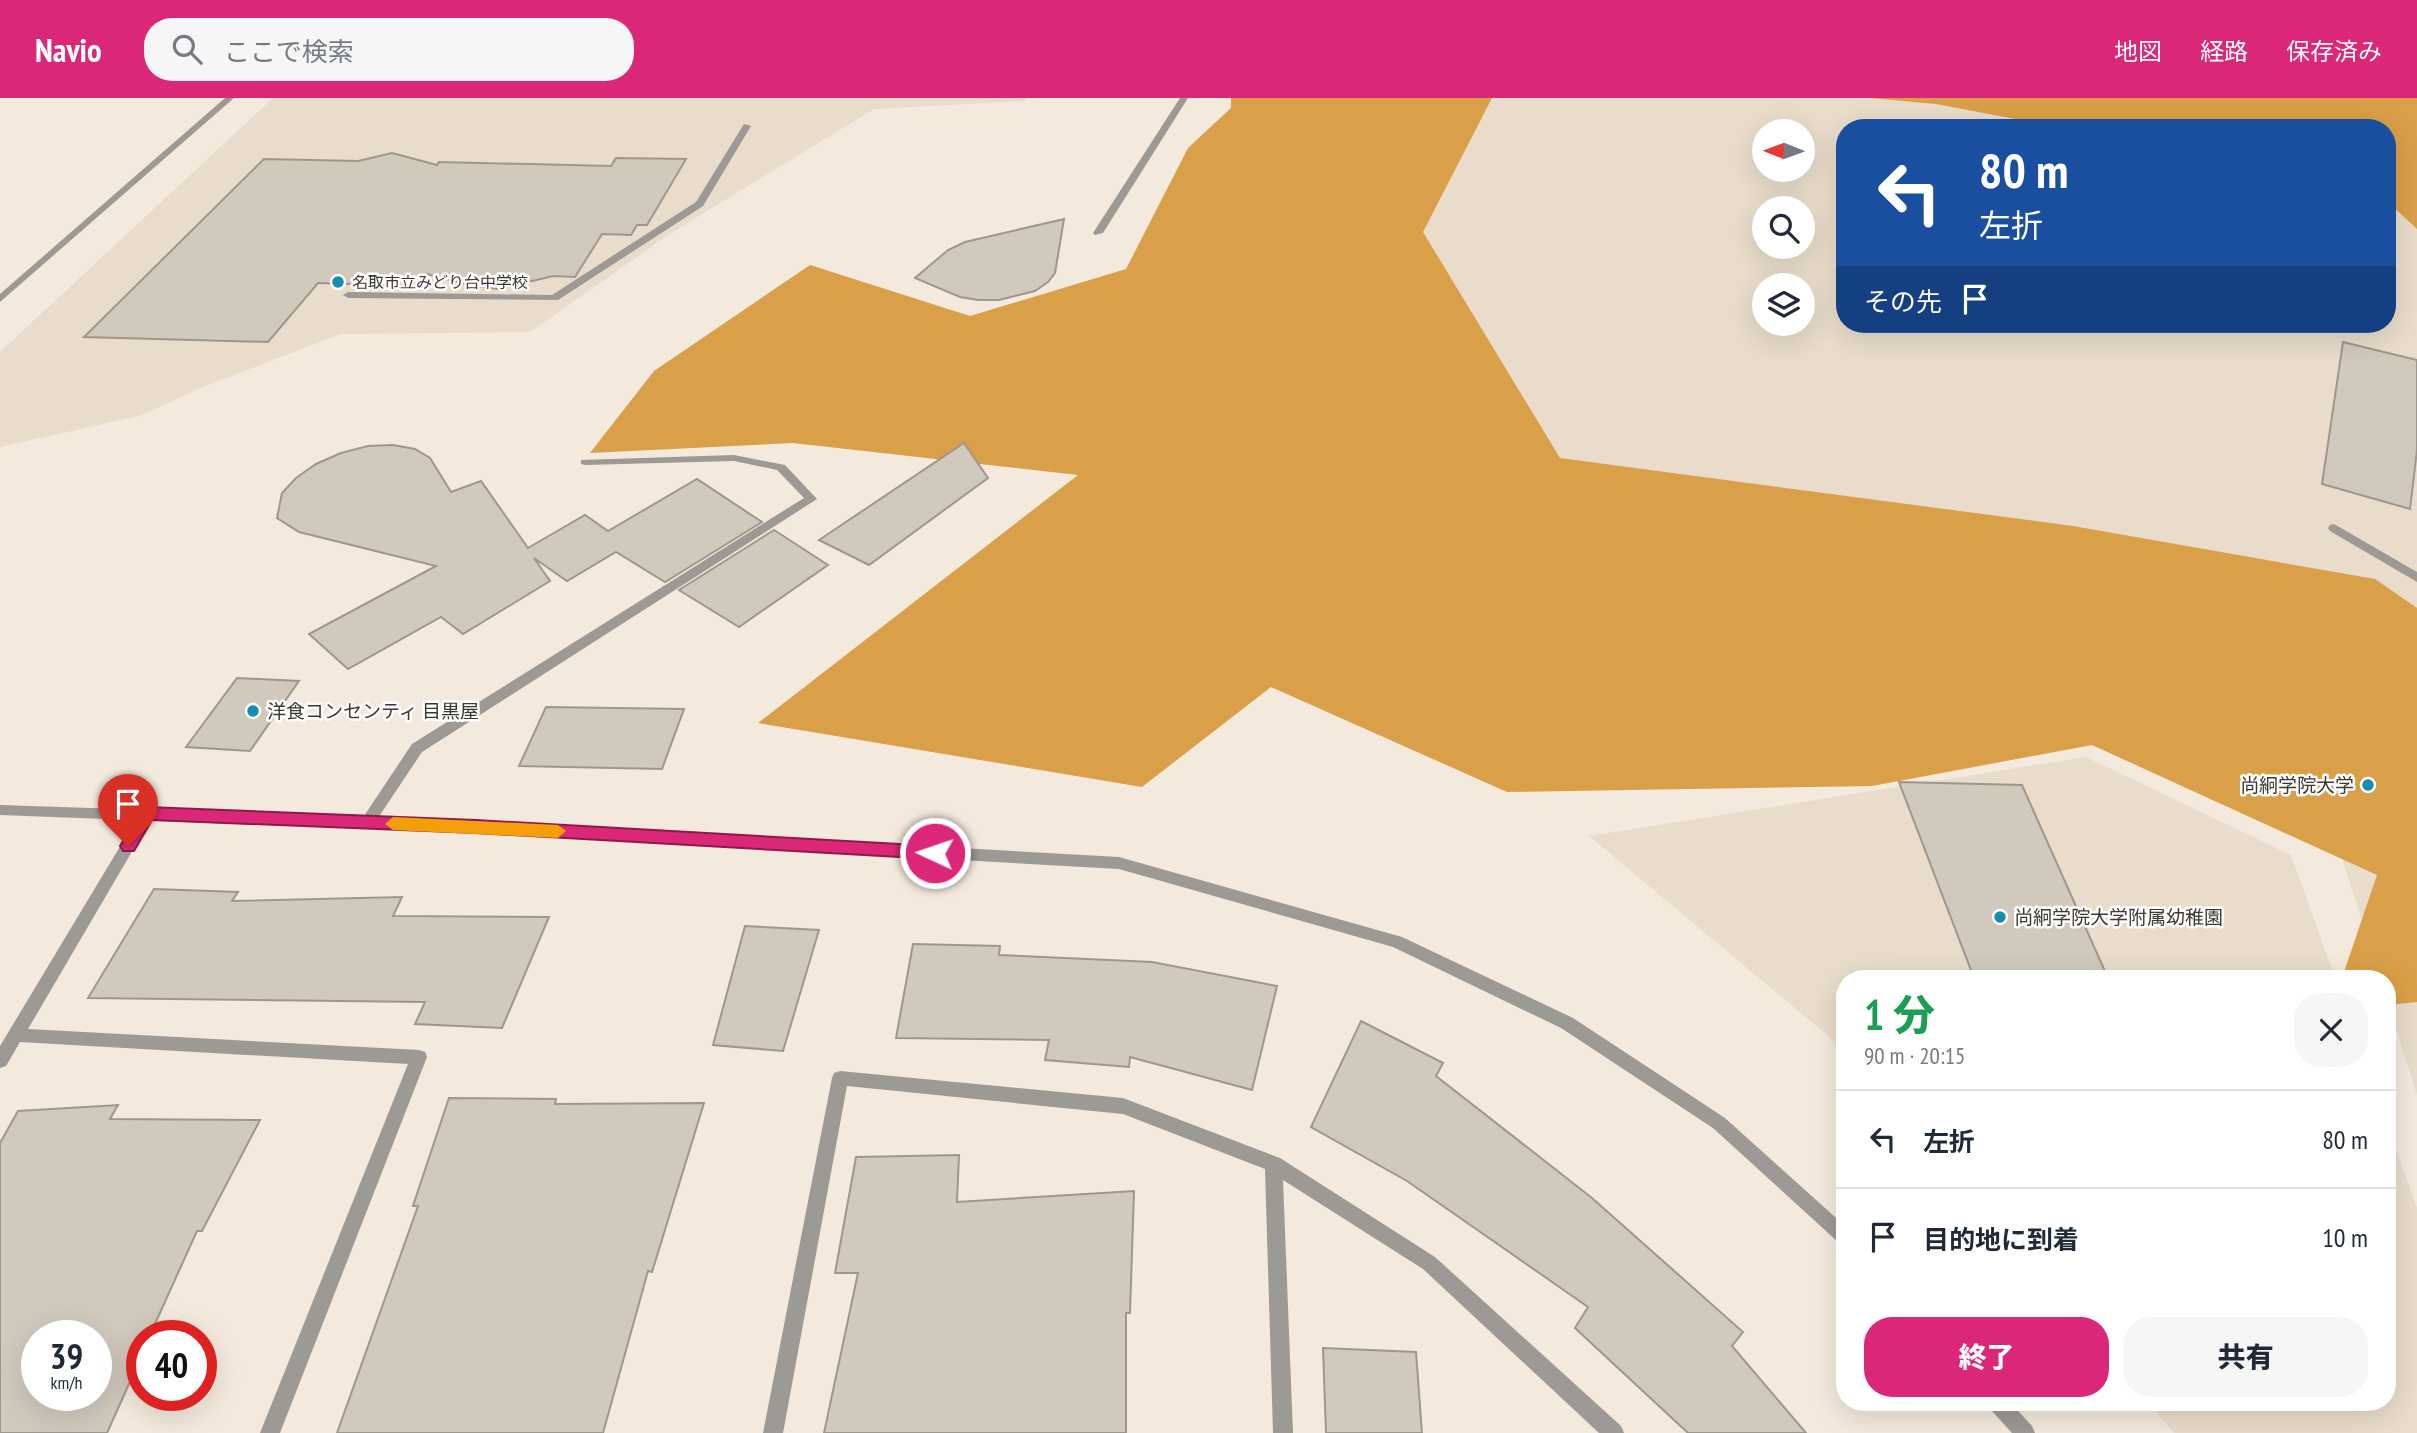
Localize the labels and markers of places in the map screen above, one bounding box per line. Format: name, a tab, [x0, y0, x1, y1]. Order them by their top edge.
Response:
place label: 名取市立みどり台中学校	[352, 272, 528, 292]
marker: 名取市立みどり台中学校	[330, 274, 346, 290]
place label: 洋食コンセンティ 目黒屋	[267, 699, 479, 723]
marker: 洋食コンセンティ 目黒屋	[245, 703, 261, 719]
place label: 尚絅学院大学	[2240, 773, 2354, 797]
pin	[98, 774, 158, 846]
marker: 尚絅学院大学	[2360, 777, 2376, 793]
place label: 尚絅学院大学附属幼稚園	[2014, 905, 2223, 929]
marker: 尚絅学院大学附属幼稚園	[1992, 909, 2008, 925]

